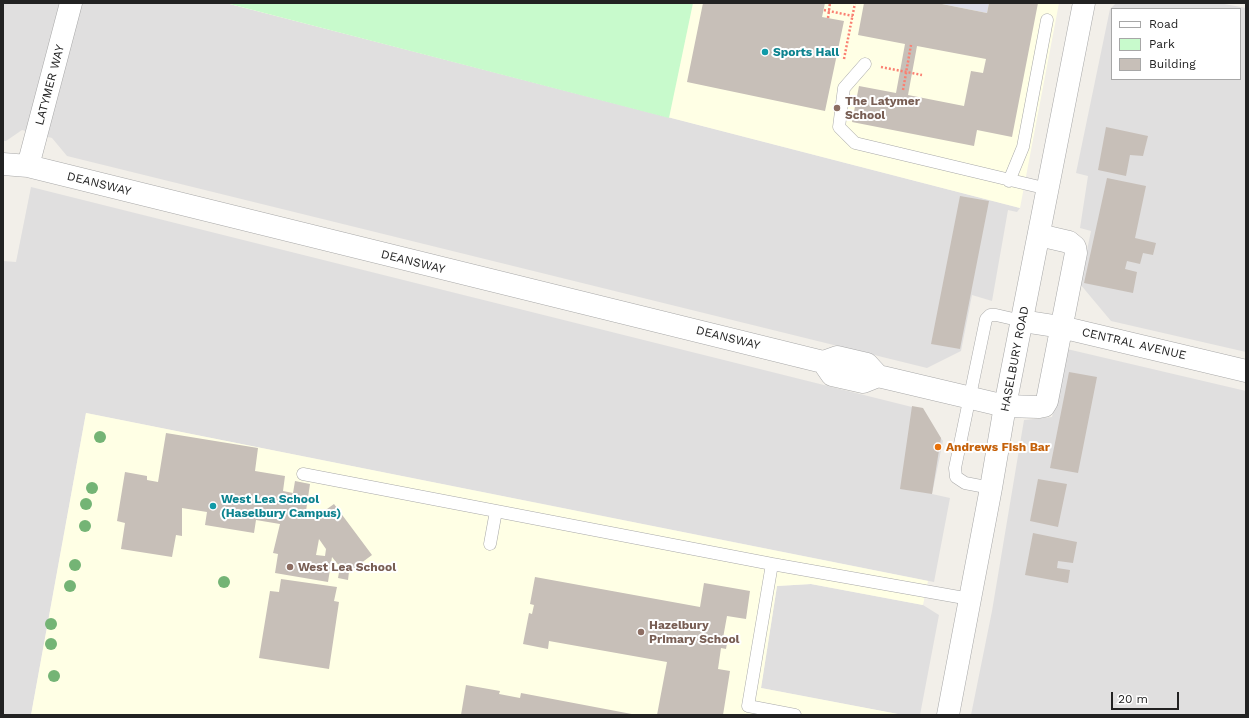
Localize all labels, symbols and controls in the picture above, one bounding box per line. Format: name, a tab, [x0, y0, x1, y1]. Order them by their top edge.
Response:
legend	[1111, 8, 1241, 80]
text: Road	[1149, 17, 1178, 31]
text: Park	[1149, 37, 1175, 51]
street label: LATYMER WAY	[32, 43, 68, 127]
place label: Sports Hall	[773, 45, 839, 59]
marker: Sports Hall	[760, 47, 770, 57]
text: Building	[1149, 57, 1196, 71]
place label: The Latymer School	[845, 94, 920, 122]
marker: The Latymer School	[832, 103, 842, 113]
street label: DEANSWAY	[65, 169, 133, 199]
street label: DEANSWAY	[379, 247, 447, 277]
street label: HASELBURY ROAD	[998, 305, 1032, 413]
street label: DEANSWAY	[694, 323, 762, 353]
street label: CENTRAL AVENUE	[1080, 325, 1188, 363]
place label: Andrews Fish Bar	[946, 440, 1050, 454]
marker: Andrews Fish Bar	[933, 442, 943, 452]
place label: West Lea School (Haselbury Campus)	[221, 492, 341, 520]
marker: West Lea School (Haselbury Campus)	[208, 501, 218, 511]
place label: West Lea School	[298, 560, 396, 574]
marker: West Lea School	[285, 562, 295, 572]
place label: Hazelbury Primary School	[649, 618, 740, 646]
marker: Hazelbury Primary School	[636, 627, 646, 637]
scale bar	[1113, 684, 1181, 710]
text: 20 m	[1118, 692, 1148, 706]

